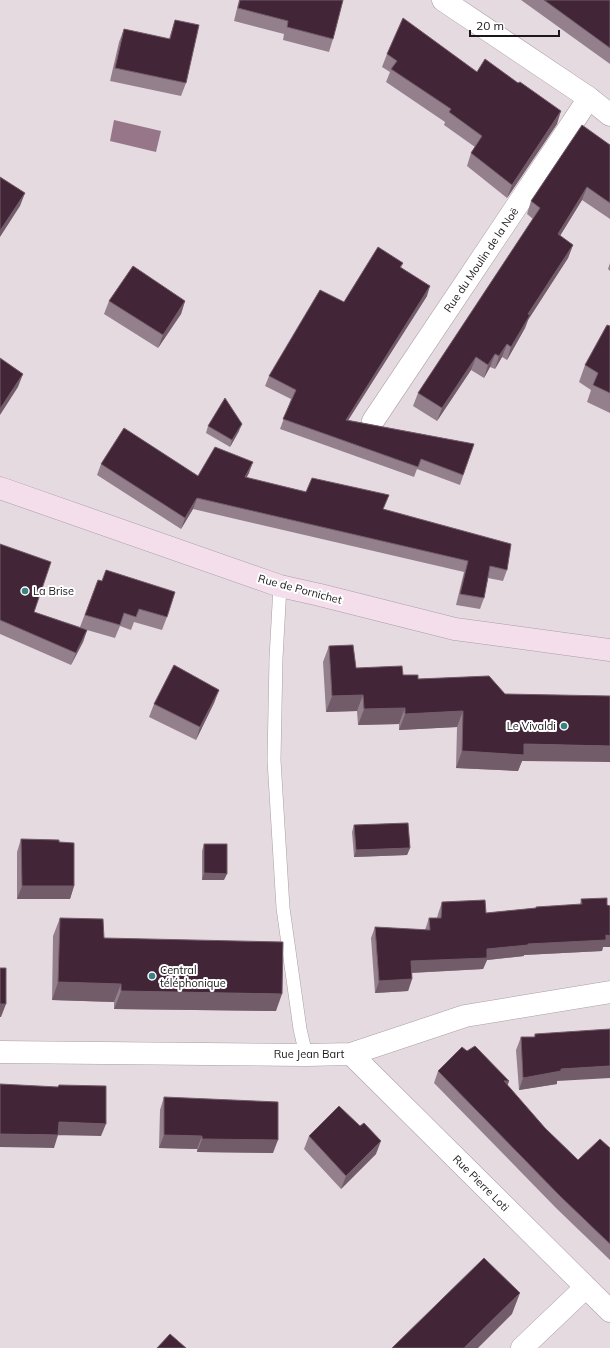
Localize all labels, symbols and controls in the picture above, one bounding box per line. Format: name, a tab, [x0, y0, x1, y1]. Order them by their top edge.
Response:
scale bar	[470, 12, 559, 38]
text: 20 m	[476, 18, 504, 33]
street label: Rue du Moulin de la Noë	[441, 205, 521, 315]
street label: Rue de Pornichet	[257, 571, 344, 607]
place label: La Brise	[33, 584, 74, 598]
marker: La Brise	[20, 586, 30, 596]
place label: Le Vivaldi	[507, 719, 556, 733]
marker: Le Vivaldi	[559, 721, 569, 731]
place label: Central téléphonique	[160, 963, 226, 990]
marker: Central téléphonique	[147, 971, 157, 981]
street label: Rue Jean Bart	[274, 1047, 344, 1061]
street label: Rue Pierre Loti	[450, 1152, 512, 1214]

